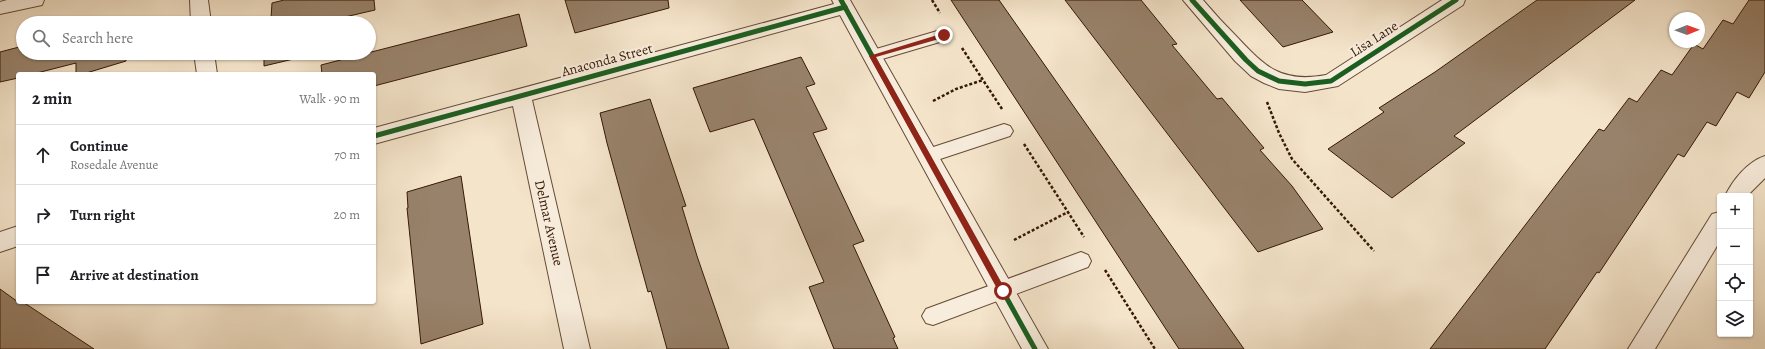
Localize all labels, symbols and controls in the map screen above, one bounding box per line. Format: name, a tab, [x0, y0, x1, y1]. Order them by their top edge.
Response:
north arrow	[1669, 12, 1705, 48]
search box	[16, 16, 376, 60]
street label: Lisa Lane	[1346, 16, 1402, 62]
route end	[935, 26, 953, 44]
icon: search	[30, 27, 52, 49]
text: Search here	[62, 28, 133, 48]
street label: Anaconda Street	[558, 39, 655, 82]
text: 2 min	[32, 87, 72, 110]
text: Walk · 90 m	[299, 90, 360, 107]
text: Continue	[70, 136, 128, 156]
icon: ahead	[32, 144, 54, 166]
text: 70 m	[334, 146, 360, 163]
text: Rosedale Avenue	[70, 156, 158, 173]
street label: Delmar Avenue	[530, 178, 568, 268]
map controls	[1717, 193, 1753, 337]
button: +	[1717, 193, 1753, 229]
icon: right	[32, 204, 54, 226]
text: Turn right	[70, 205, 135, 225]
text: 20 m	[334, 206, 360, 223]
button: −	[1717, 229, 1753, 265]
icon: arrive	[32, 264, 54, 286]
text: Arrive at destination	[70, 265, 199, 285]
button: locate	[1717, 265, 1753, 301]
route start	[994, 282, 1012, 300]
button: layers	[1717, 301, 1753, 337]

